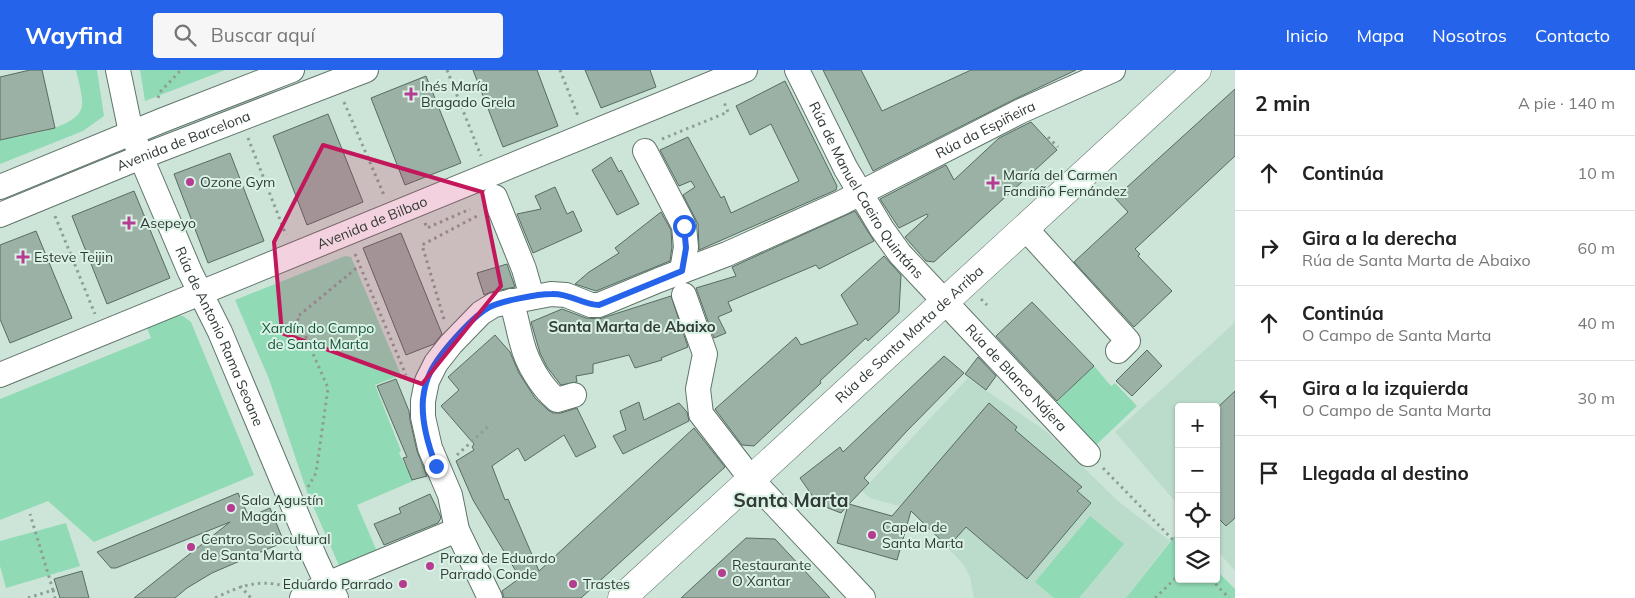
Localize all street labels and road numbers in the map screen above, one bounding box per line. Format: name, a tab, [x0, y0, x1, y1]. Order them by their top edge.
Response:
street label: Rúa da Espiñeira	[932, 97, 1038, 162]
street label: Rúa de Manuel Caeiro Quintáns	[805, 99, 927, 282]
street label: Avenida de Barcelona	[114, 107, 253, 175]
street label: Avenida de Bilbao	[314, 192, 430, 253]
street label: Rúa de Antonio Rama Seoane	[171, 244, 268, 429]
street label: Rúa de Santa Marta de Arriba	[831, 262, 987, 407]
street label: Rúa de Blanco Nájera	[962, 320, 1071, 435]

